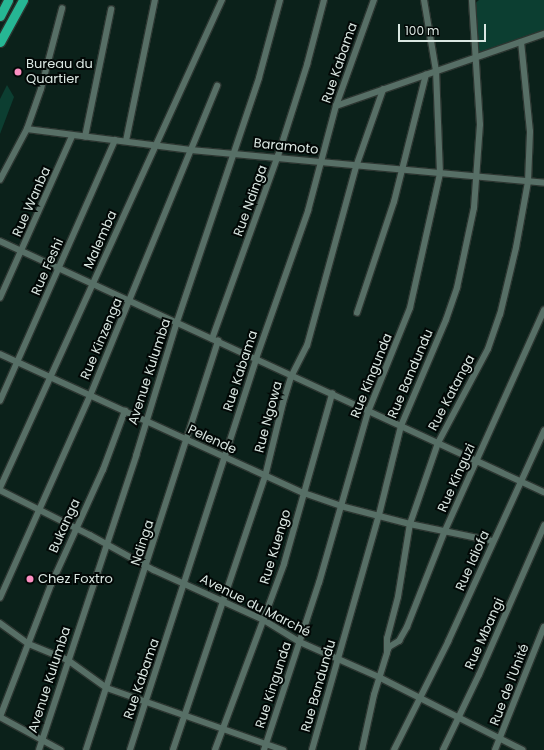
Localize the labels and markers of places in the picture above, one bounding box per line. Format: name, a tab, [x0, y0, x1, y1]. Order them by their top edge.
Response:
place label: Bureau du Quartier	[26, 57, 93, 88]
marker: Bureau du Quartier	[13, 67, 23, 77]
place label: Chez Foxtro	[38, 571, 113, 587]
marker: Chez Foxtro	[25, 574, 35, 584]

